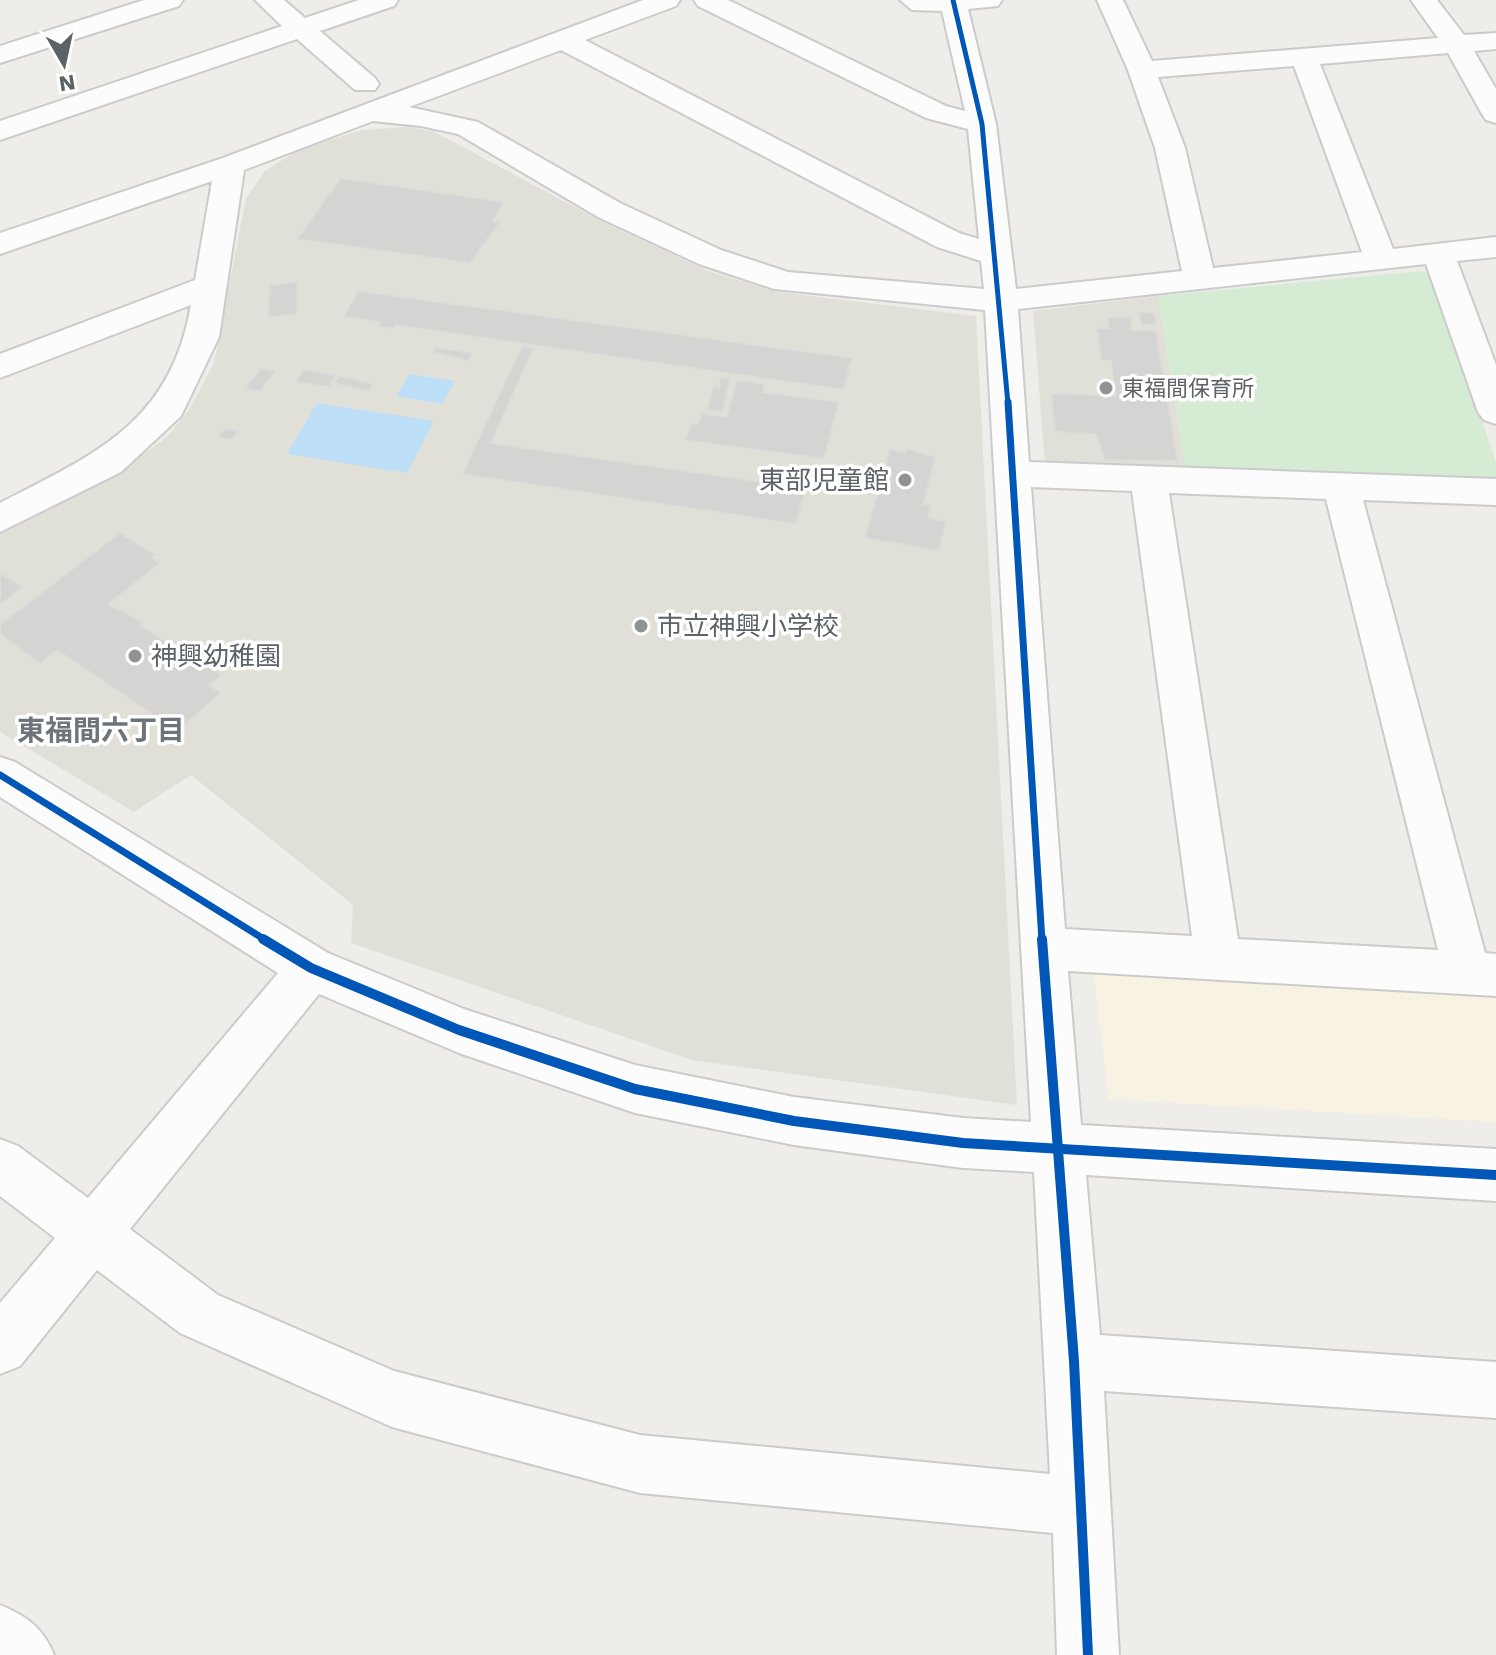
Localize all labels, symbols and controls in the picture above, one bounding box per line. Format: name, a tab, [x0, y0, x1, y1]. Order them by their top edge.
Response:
north arrow	[24, 24, 104, 104]
text: N	[57, 70, 77, 97]
place label: 東福間保育所	[1122, 376, 1254, 401]
marker: 東福間保育所	[1097, 379, 1115, 397]
place label: 東部児童館	[759, 465, 889, 495]
marker: 東部児童館	[896, 471, 914, 489]
place label: 市立神興小学校	[657, 611, 839, 641]
marker: 市立神興小学校	[632, 617, 650, 635]
place label: 神興幼稚園	[151, 641, 281, 671]
marker: 神興幼稚園	[126, 647, 144, 665]
district label: 東福間六丁目	[17, 714, 185, 747]

